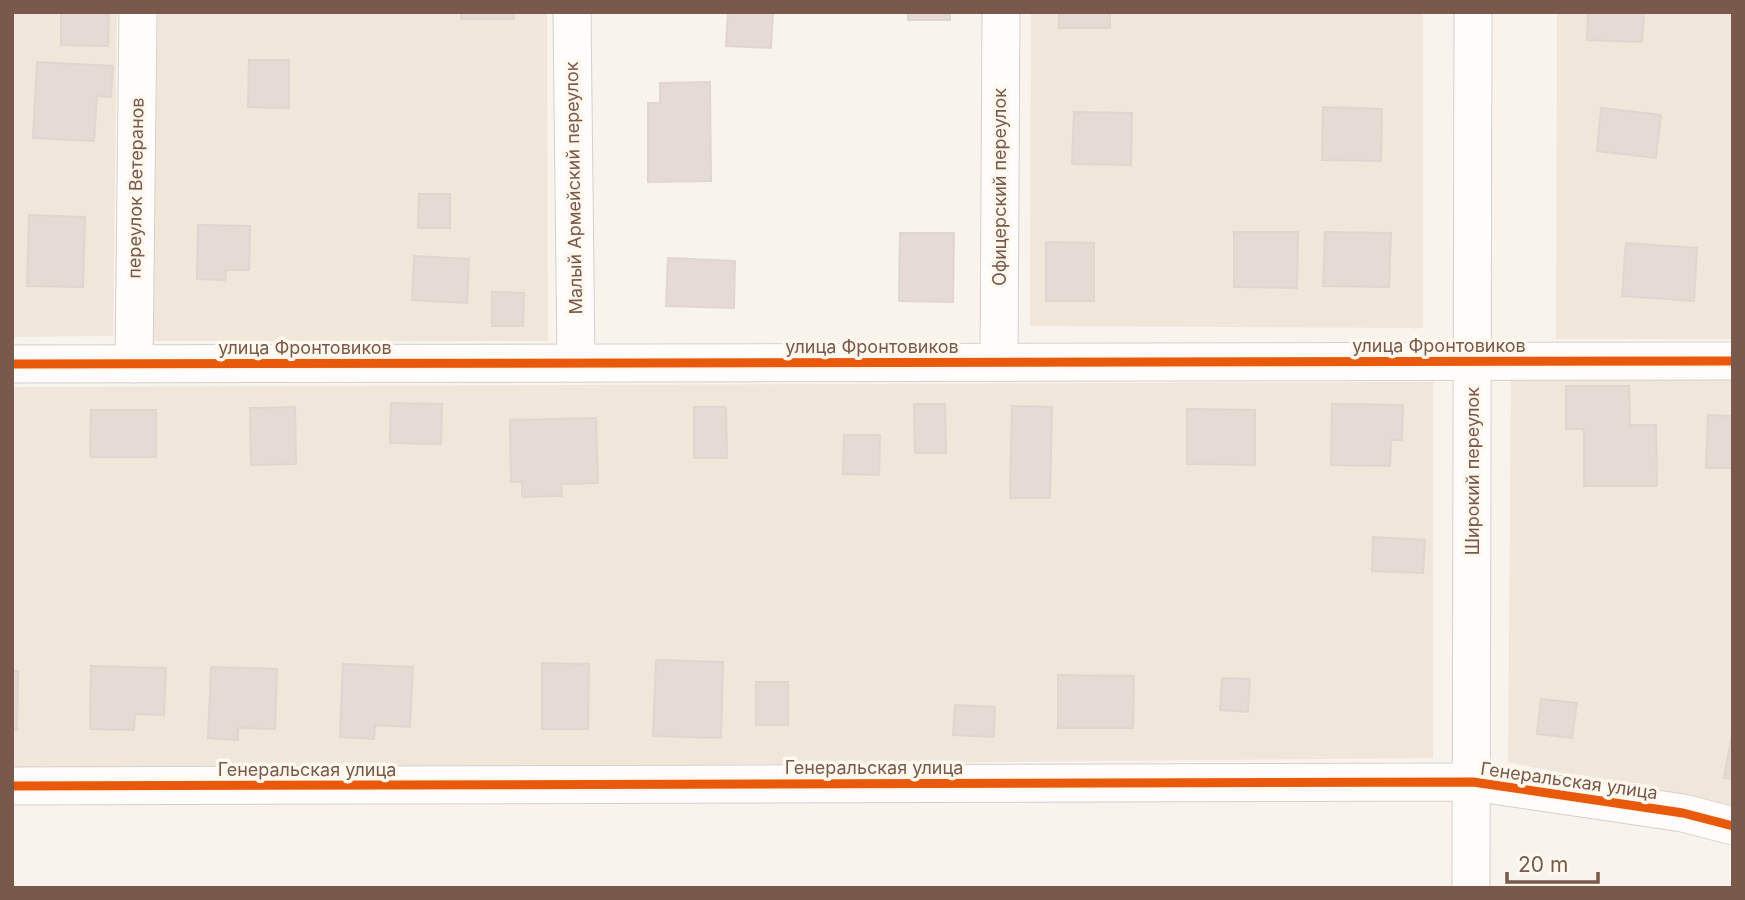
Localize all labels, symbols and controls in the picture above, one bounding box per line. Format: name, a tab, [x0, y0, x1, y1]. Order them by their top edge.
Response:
street label: Малый Армейский переулок	[561, 61, 586, 315]
street label: Офицерский переулок	[989, 88, 1010, 286]
street label: переулок Ветеранов	[123, 97, 148, 279]
street label: улица Фронтовиков	[1352, 335, 1526, 356]
street label: улица Фронтовиков	[785, 336, 959, 357]
street label: улица Фронтовиков	[218, 337, 392, 358]
street label: Широкий переулок	[1462, 387, 1483, 555]
street label: Генеральская улица	[785, 757, 963, 778]
street label: Генеральская улица	[1479, 758, 1659, 803]
street label: Генеральская улица	[218, 759, 396, 780]
scale bar	[1507, 841, 1598, 885]
text: 20 m	[1518, 852, 1568, 877]

